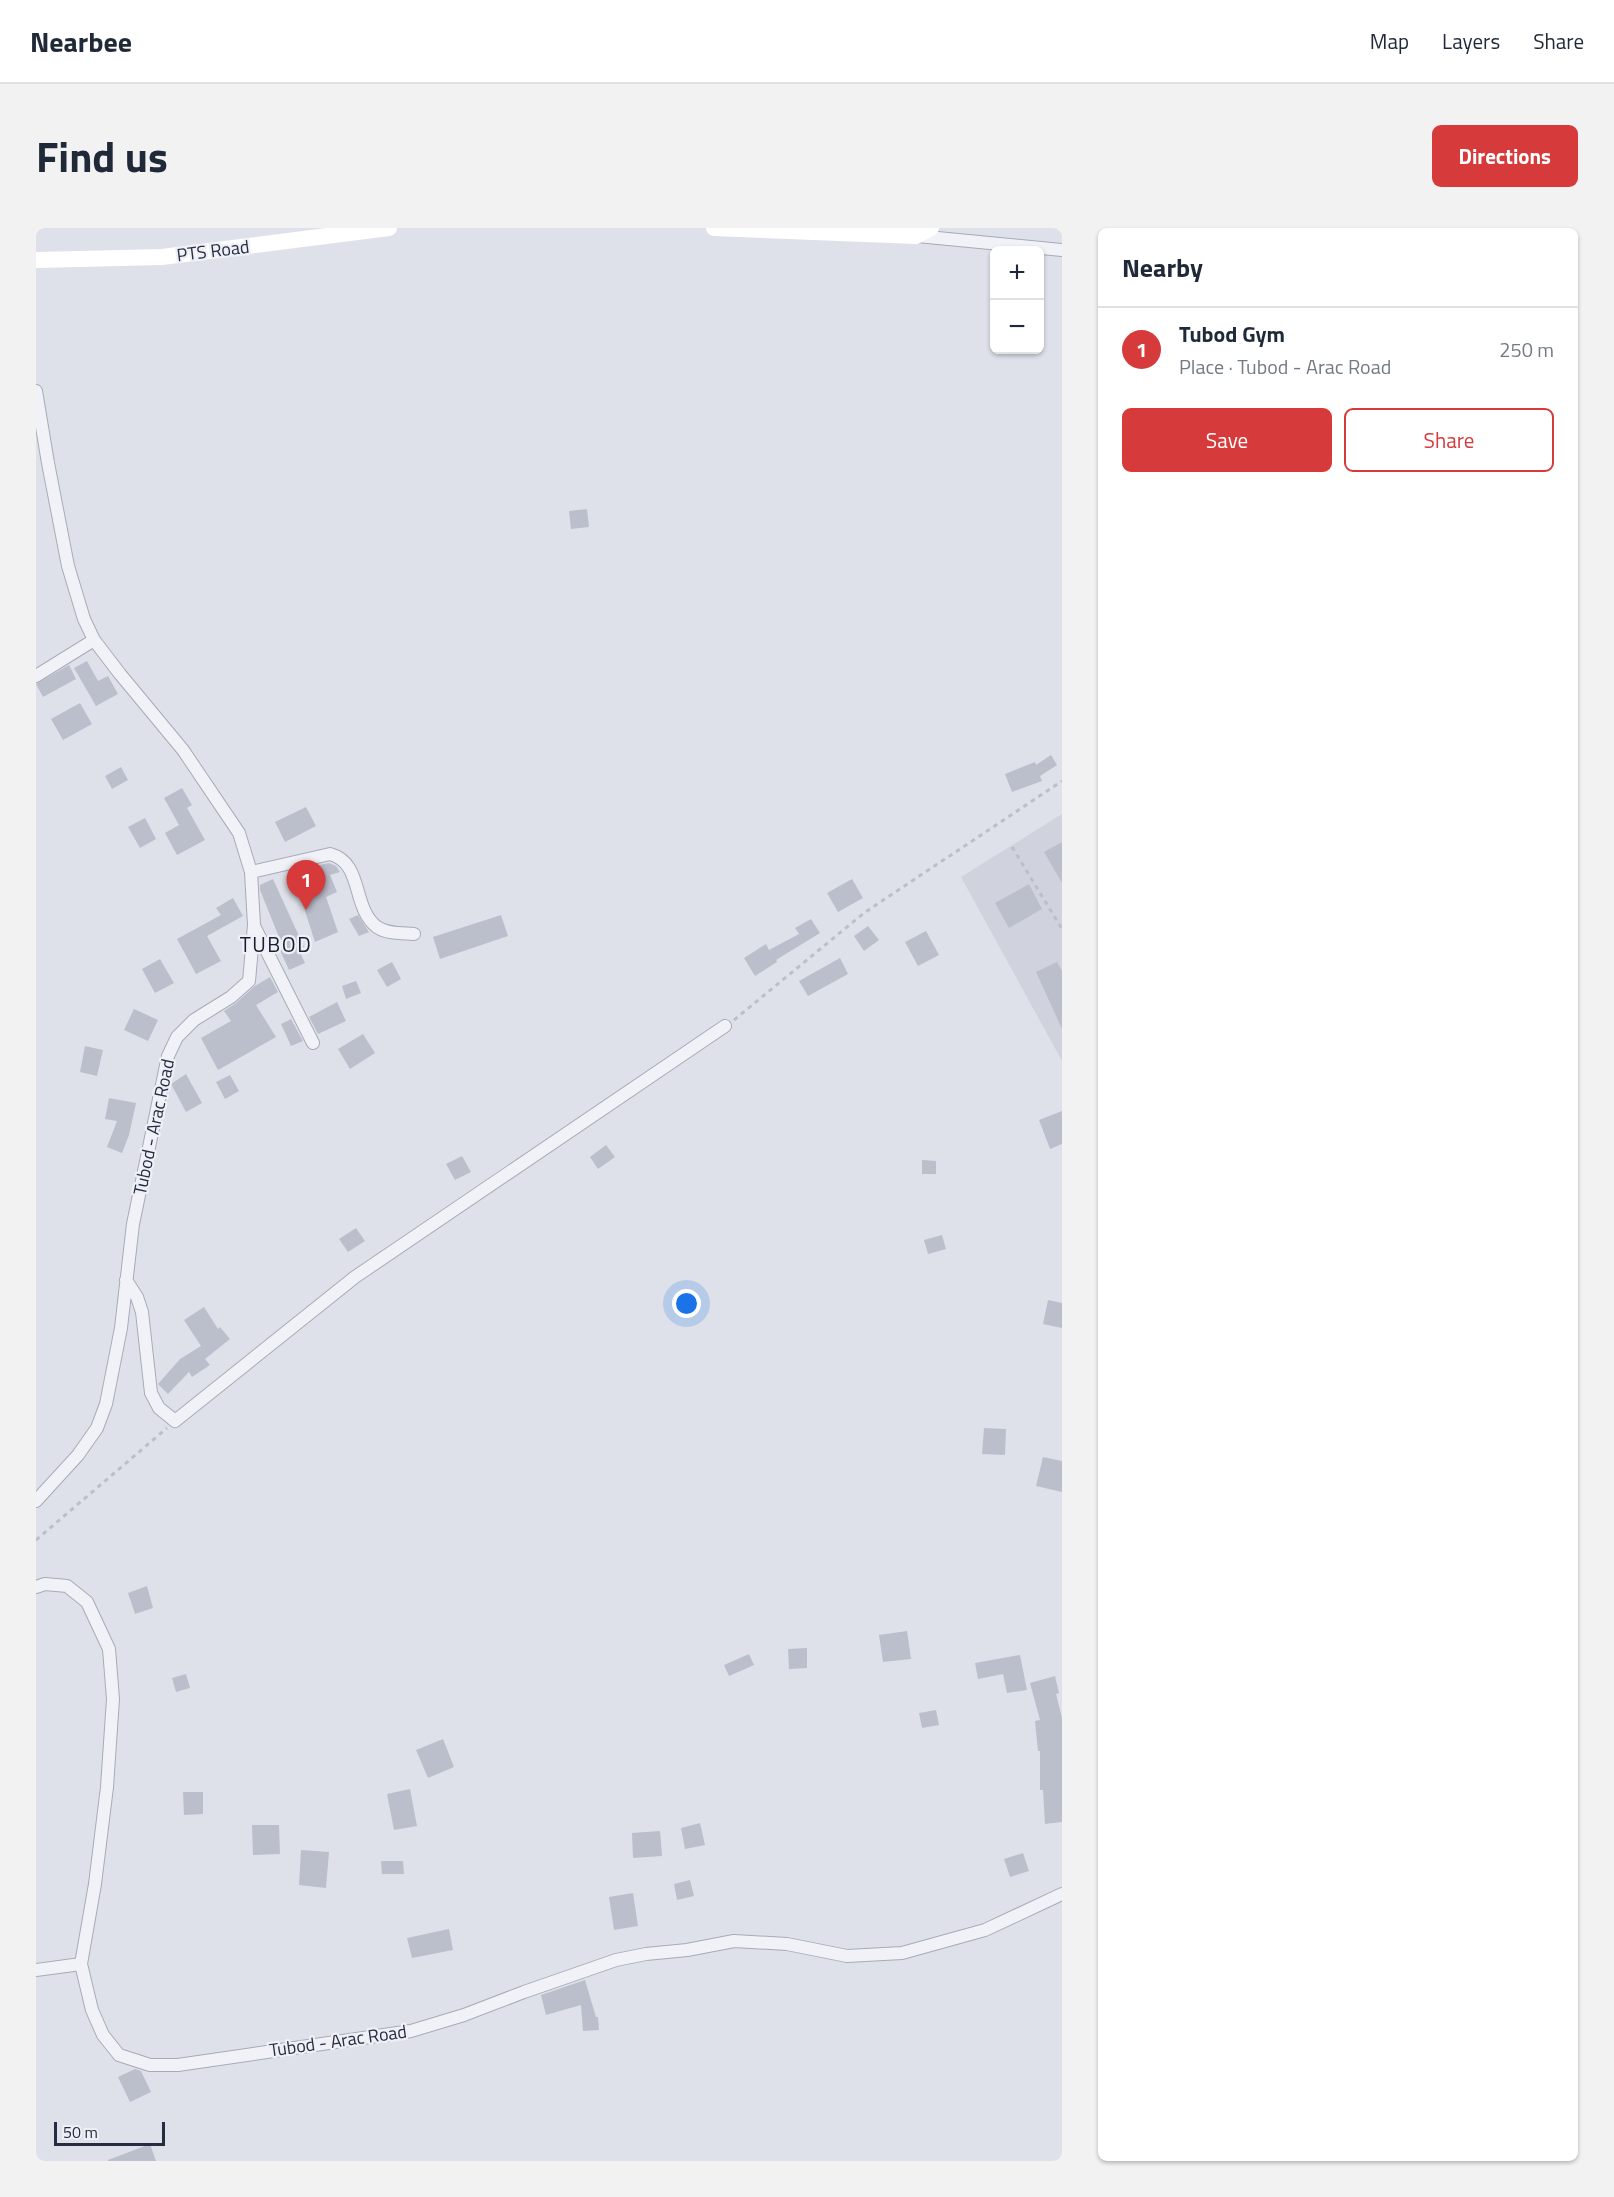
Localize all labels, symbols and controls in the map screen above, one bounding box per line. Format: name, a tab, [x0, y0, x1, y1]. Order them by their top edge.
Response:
text: Nearbee	[30, 20, 132, 63]
text: Map	[1370, 25, 1409, 57]
text: Layers	[1442, 25, 1500, 57]
text: Share	[1533, 25, 1584, 57]
text: Find us	[36, 124, 168, 188]
button: Directions	[1432, 125, 1578, 187]
street label: PTS Road	[175, 233, 251, 268]
map controls	[990, 246, 1044, 354]
button: +	[990, 246, 1044, 300]
text: Nearby	[1122, 248, 1203, 287]
button: −	[990, 300, 1044, 354]
text: Tubod Gym	[1179, 317, 1285, 351]
text: 1	[1136, 334, 1147, 365]
text: 250 m	[1499, 334, 1554, 365]
text: Place · Tubod - Arac Road	[1179, 351, 1391, 382]
button: Save	[1122, 408, 1332, 472]
button: Share	[1344, 408, 1554, 472]
pin: 1	[286, 860, 326, 910]
district label: TUBOD	[240, 928, 312, 960]
street label: Tubod - Arac Road	[126, 1056, 181, 1197]
your location	[672, 1289, 701, 1318]
street label: Tubod - Arac Road	[267, 2017, 408, 2064]
scale bar	[54, 2119, 165, 2146]
text: 50 m	[63, 2120, 98, 2144]

